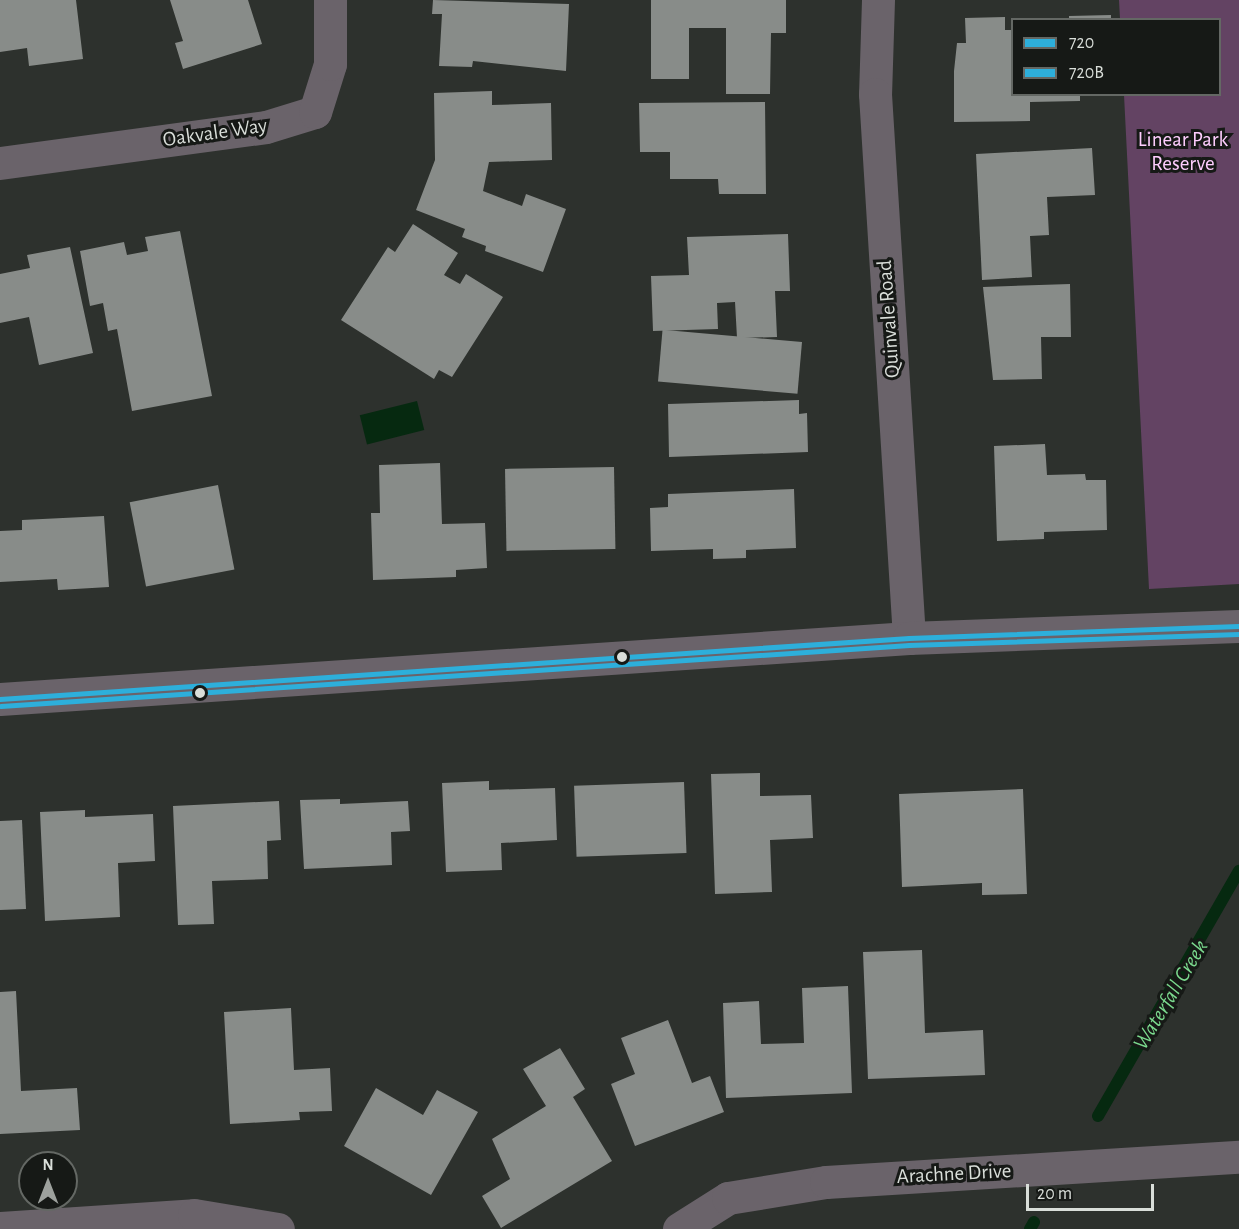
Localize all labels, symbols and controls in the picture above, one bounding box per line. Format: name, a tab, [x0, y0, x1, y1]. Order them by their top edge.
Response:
legend	[1011, 18, 1221, 96]
text: 720	[1069, 34, 1094, 52]
text: 720B	[1069, 64, 1104, 82]
street label: Oakvale Way	[161, 113, 269, 153]
park label: Linear Park Reserve	[1138, 127, 1228, 177]
street label: Quinvale Road	[872, 259, 906, 379]
unlabelled marker	[616, 651, 628, 663]
unlabelled marker	[194, 687, 206, 699]
water label: Waterfall Creek	[1128, 935, 1214, 1055]
north arrow	[18, 1151, 78, 1211]
text: N	[42, 1157, 54, 1173]
street label: Arachne Drive	[896, 1158, 1012, 1190]
scale bar	[1029, 1172, 1156, 1210]
text: 20 m	[1037, 1185, 1072, 1203]

